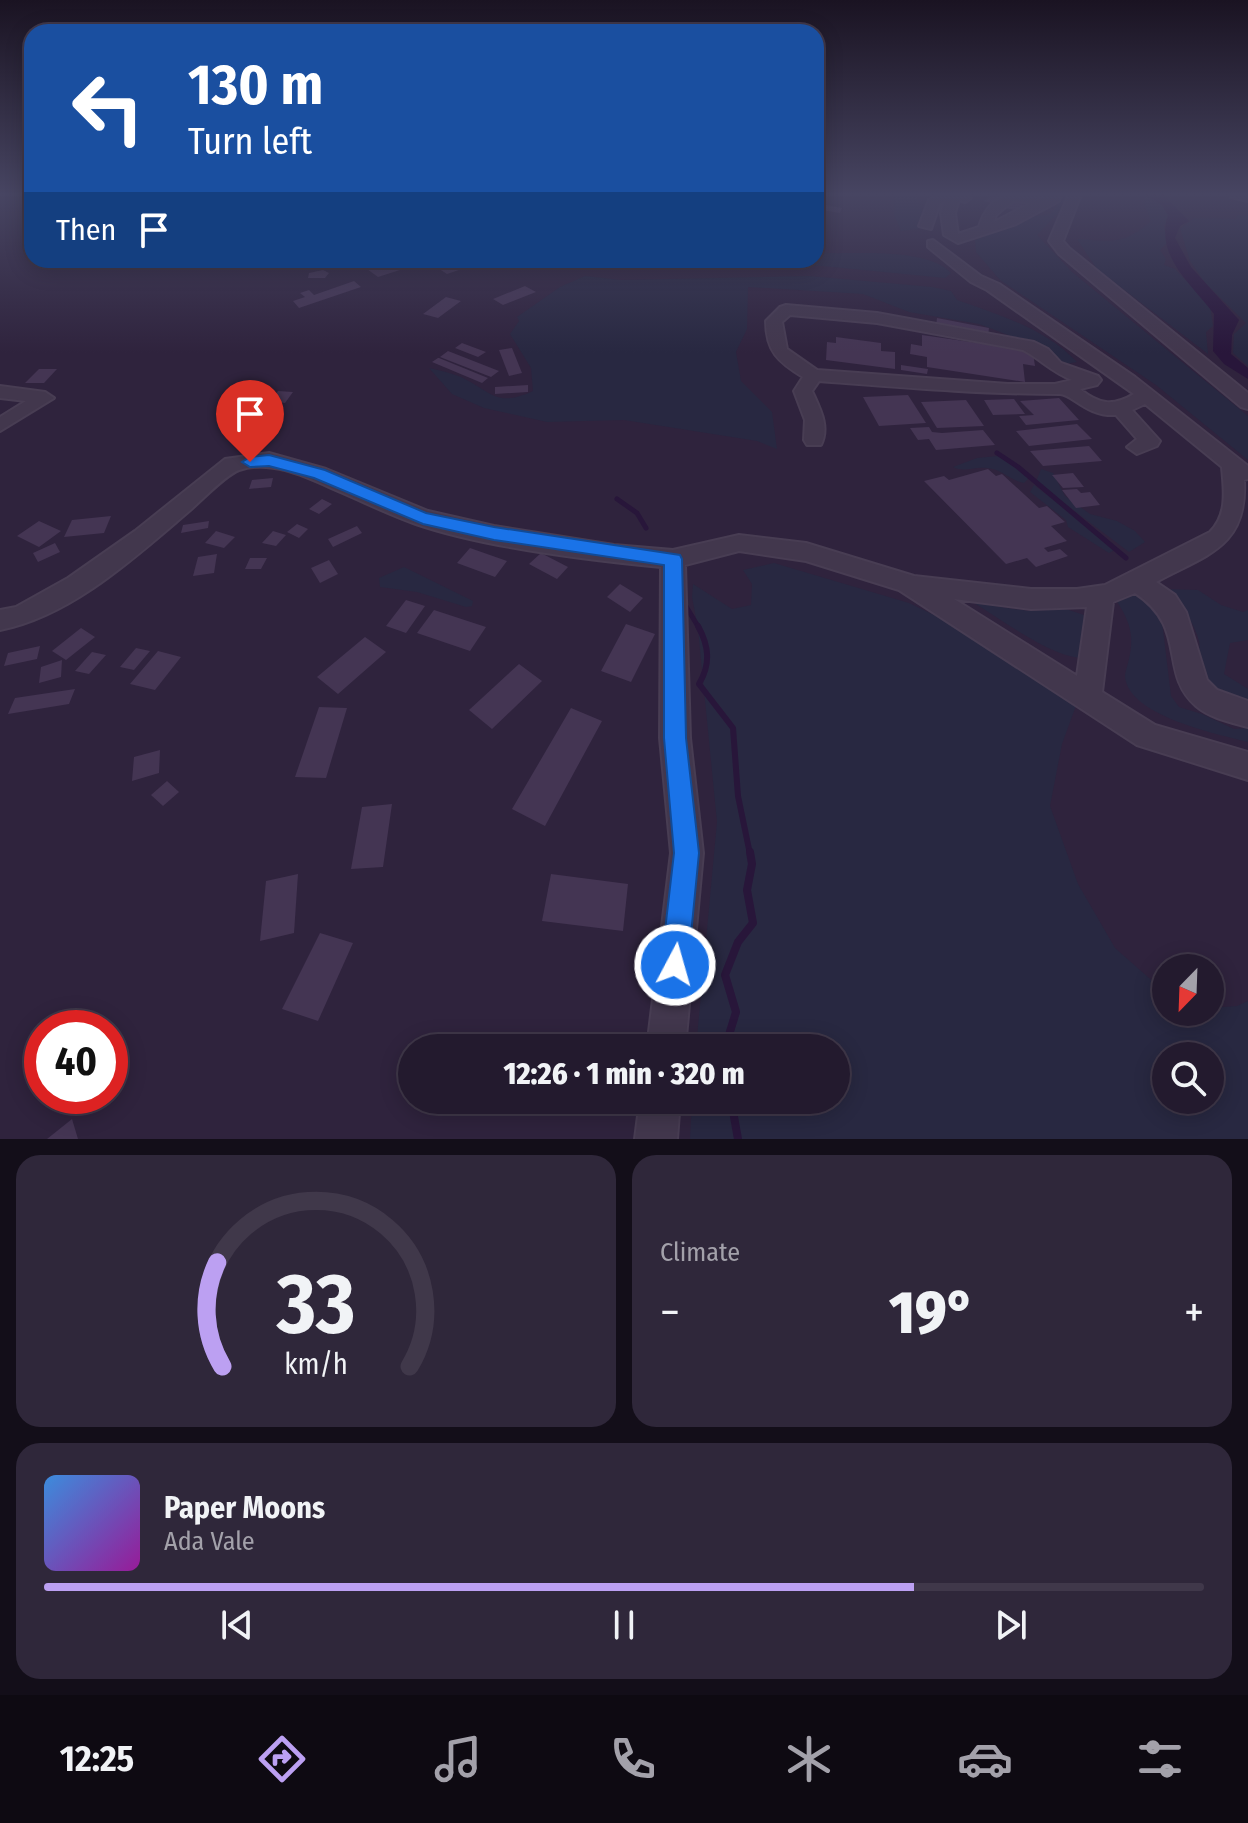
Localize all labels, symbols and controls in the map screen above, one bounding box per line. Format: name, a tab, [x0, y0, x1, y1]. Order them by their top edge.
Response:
text: 130 m	[188, 52, 323, 119]
icon: left	[56, 56, 160, 160]
text: Turn left	[188, 120, 312, 164]
icon: arrive	[132, 208, 176, 252]
text: Then	[56, 212, 116, 248]
pin	[216, 380, 284, 462]
icon: arrive	[228, 392, 272, 436]
position arrow	[633, 923, 717, 1007]
north arrow	[1152, 954, 1224, 1026]
map controls	[1152, 954, 1224, 1114]
speed limit sign: 40	[24, 1010, 128, 1114]
button: search	[1152, 1042, 1224, 1114]
text: 12:26 · 1 min · 320 m	[504, 1056, 744, 1092]
text: Climate	[660, 1237, 740, 1268]
text: 33	[276, 1255, 355, 1355]
text: 19°	[889, 1277, 975, 1349]
text: −	[660, 1286, 680, 1339]
text: +	[1184, 1286, 1204, 1339]
text: km/h	[284, 1347, 348, 1382]
text: Paper Moons	[164, 1490, 325, 1526]
text: Ada Vale	[164, 1526, 255, 1557]
icon: previous	[215, 1603, 259, 1647]
icon: pause	[602, 1603, 646, 1647]
icon: next	[989, 1603, 1033, 1647]
icon: directions	[254, 1731, 310, 1787]
icon: music	[430, 1731, 486, 1787]
icon: phone	[605, 1731, 661, 1787]
icon: climate	[781, 1731, 837, 1787]
icon: car	[957, 1731, 1013, 1787]
icon: filters	[1132, 1731, 1188, 1787]
text: 12:25	[60, 1737, 134, 1781]

